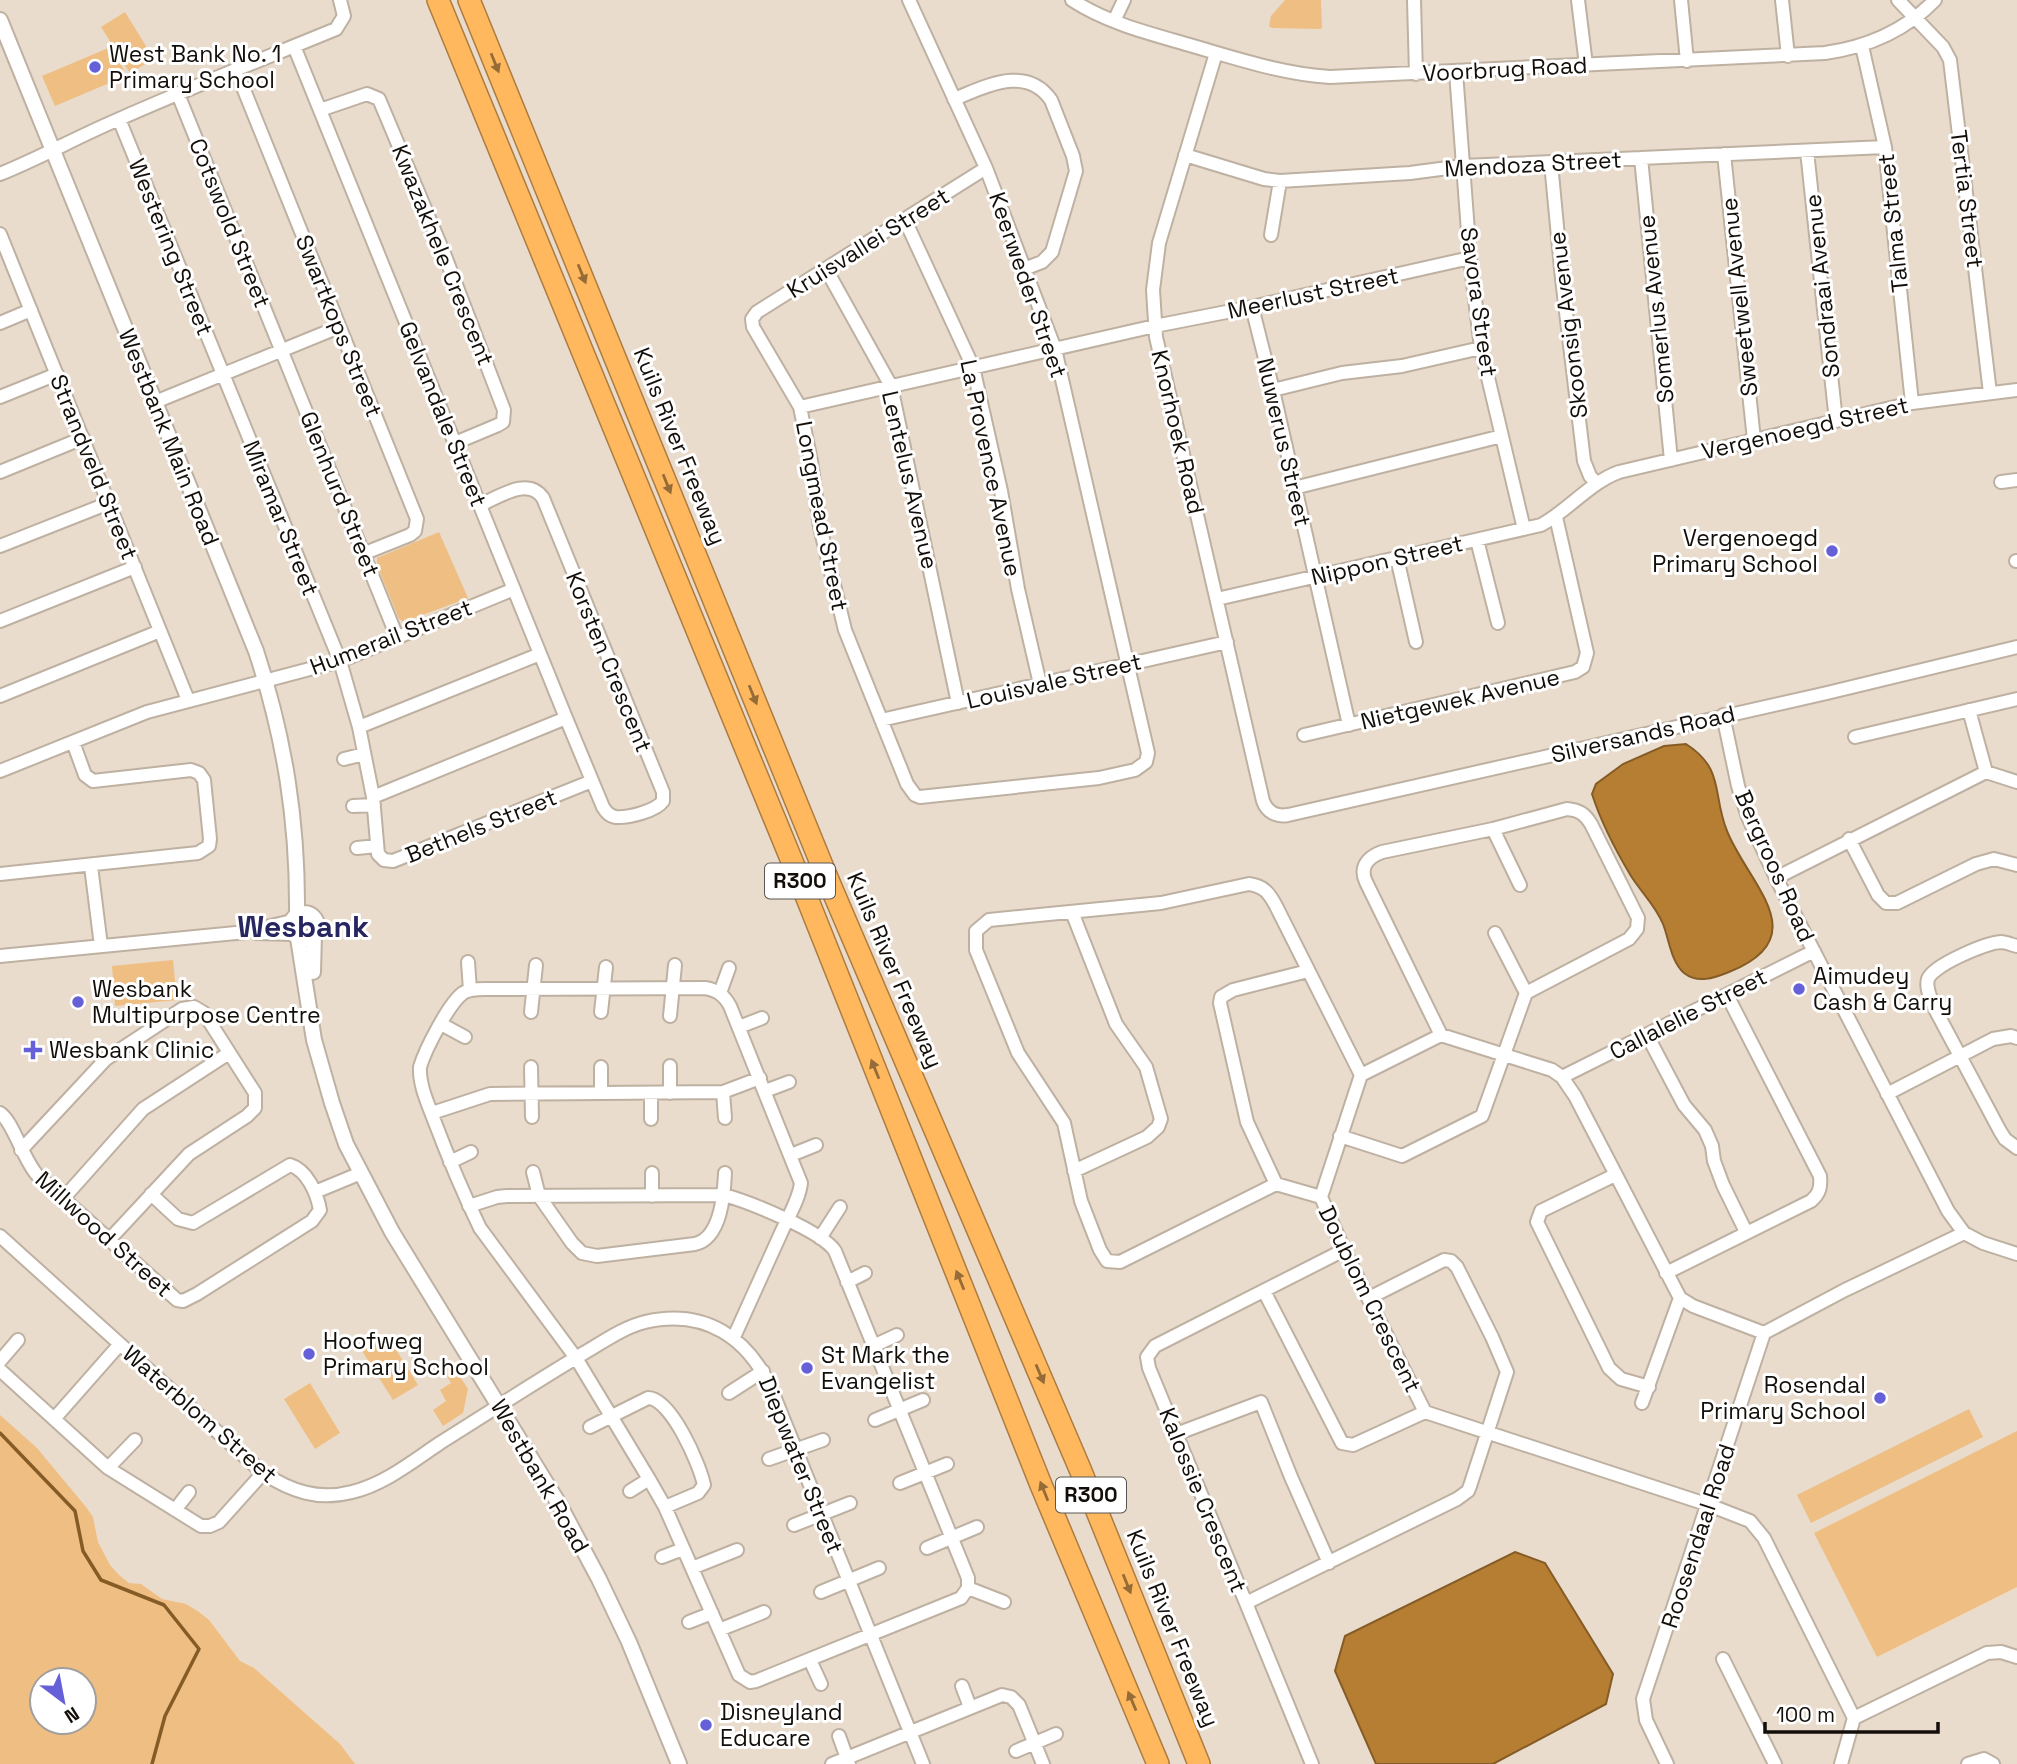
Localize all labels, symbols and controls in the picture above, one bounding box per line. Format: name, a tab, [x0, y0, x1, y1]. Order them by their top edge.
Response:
place label: West Bank No. 1 Primary School	[109, 39, 282, 95]
street label: Voorbrug Road	[1422, 50, 1588, 88]
one-way arrow	[489, 53, 501, 73]
marker: West Bank No. 1 Primary School	[87, 59, 103, 75]
street label: Tertia Street	[1944, 128, 1990, 270]
street label: Cotswold Street	[182, 134, 278, 312]
street label: Kwazakhele Crescent	[385, 140, 501, 370]
street label: Mendoza Street	[1444, 144, 1622, 184]
street label: Talma Street	[1871, 152, 1915, 294]
street label: Westering Street	[122, 154, 220, 340]
street label: Kruisvallei Street	[781, 181, 955, 305]
street label: Keerweder Street	[982, 188, 1074, 382]
street label: Sondraai Avenue	[1797, 193, 1847, 379]
street label: Sweetwell Avenue	[1714, 196, 1764, 398]
street label: Somerlus Avenue	[1631, 213, 1681, 405]
street label: Savora Street	[1454, 225, 1504, 379]
street label: Swartkops Street	[289, 230, 389, 422]
street label: Skoonsig Avenue	[1542, 230, 1594, 420]
street label: Meerlust Street	[1225, 260, 1401, 326]
one-way arrow	[576, 263, 587, 284]
street label: Gelvandale Street	[392, 317, 494, 511]
street label: Westbank Main Road	[112, 324, 226, 550]
street label: Kuils River Freeway	[627, 343, 733, 549]
street label: Knorhoek Road	[1145, 347, 1211, 517]
street label: Nuwerus Street	[1250, 355, 1318, 529]
street label: La Provence Avenue	[953, 357, 1029, 579]
street label: Strandveld Street	[43, 370, 145, 564]
street label: Lentelus Avenue	[875, 388, 945, 572]
street label: Vergenoegd Street	[1699, 390, 1911, 466]
street label: Glenhurd Street	[293, 407, 387, 581]
street label: Longmead Street	[789, 418, 855, 614]
street label: Miramar Street	[236, 436, 326, 600]
one-way arrow	[662, 474, 673, 495]
place label: Vergenoegd Primary School	[1652, 523, 1818, 579]
street label: Nippon Street	[1308, 528, 1466, 592]
marker: Vergenoegd Primary School	[1824, 543, 1840, 559]
street label: Korsten Crescent	[559, 567, 659, 757]
street label: Humerail Street	[306, 592, 476, 682]
street label: Louisvale Street	[964, 646, 1144, 716]
street label: Nietgewek Avenue	[1358, 662, 1562, 736]
one-way arrow	[747, 685, 758, 706]
street label: Silversands Road	[1548, 698, 1738, 770]
street label: Bethels Street	[401, 782, 561, 870]
street label: Bergroos Road	[1728, 785, 1822, 947]
road number: R300	[765, 864, 835, 898]
street label: Kuils River Freeway	[840, 867, 950, 1073]
district label: Wesbank	[237, 907, 369, 946]
street label: Callalelie Street	[1604, 961, 1772, 1067]
place label: Aimudey Cash & Carry	[1813, 961, 1952, 1017]
place label: Wesbank Multipurpose Centre	[92, 974, 321, 1030]
marker: Aimudey Cash & Carry	[1791, 981, 1807, 997]
marker: Wesbank Multipurpose Centre	[70, 994, 86, 1010]
place label: Wesbank Clinic	[49, 1035, 215, 1065]
marker: Wesbank Clinic	[23, 1040, 43, 1060]
one-way arrow	[870, 1058, 881, 1079]
street label: Millwood Street	[29, 1164, 179, 1304]
street label: Doublom Crescent	[1312, 1201, 1428, 1397]
one-way arrow	[954, 1269, 965, 1290]
place label: Hoofweg Primary School	[323, 1326, 489, 1382]
street label: Waterblom Street	[116, 1339, 284, 1489]
place label: St Mark the Evangelist	[821, 1340, 950, 1396]
marker: Hoofweg Primary School	[301, 1346, 317, 1362]
marker: St Mark the Evangelist	[799, 1360, 815, 1376]
one-way arrow	[1035, 1364, 1046, 1385]
place label: Rosendal Primary School	[1700, 1370, 1866, 1426]
street label: Diepwater Street	[752, 1372, 850, 1558]
marker: Rosendal Primary School	[1872, 1390, 1888, 1406]
street label: Westbank Road	[484, 1394, 596, 1558]
street label: Kalossie Crescent	[1152, 1403, 1254, 1597]
street label: Roosendaal Road	[1654, 1440, 1742, 1632]
road number: R300	[1056, 1478, 1126, 1512]
one-way arrow	[1038, 1481, 1050, 1501]
street label: Kuils River Freeway	[1120, 1525, 1226, 1731]
one-way arrow	[1121, 1574, 1132, 1595]
north arrow	[28, 1666, 98, 1736]
one-way arrow	[1126, 1690, 1137, 1711]
scale bar	[1765, 1690, 1938, 1734]
place label: Disneyland Educare	[720, 1697, 843, 1753]
text: N	[60, 1701, 84, 1729]
text: 100 m	[1776, 1701, 1835, 1728]
marker: Disneyland Educare	[698, 1717, 714, 1733]

